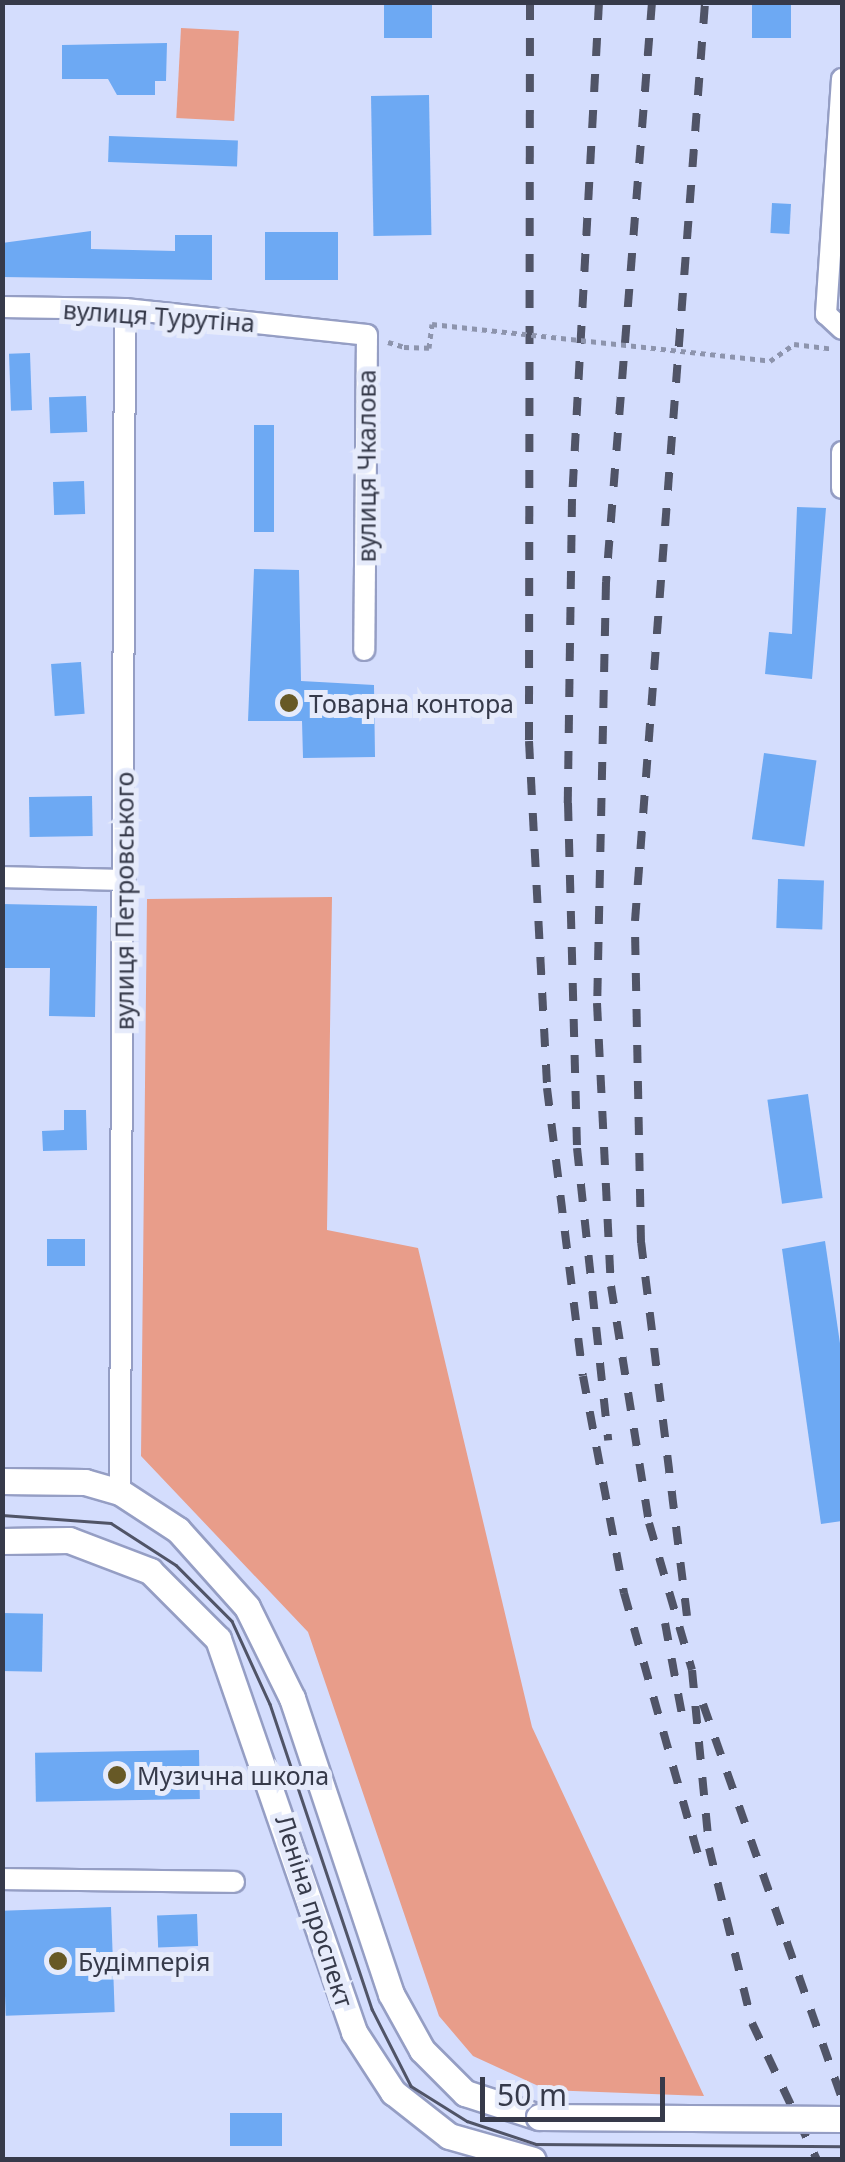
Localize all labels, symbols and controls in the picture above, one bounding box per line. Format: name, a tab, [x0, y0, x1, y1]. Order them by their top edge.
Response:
street label: вулиця Турутіна	[62, 294, 256, 338]
street label: вулиця Чкалова	[351, 370, 381, 562]
place label: Товарна контора	[309, 688, 514, 718]
marker: Товарна контора	[278, 692, 300, 714]
street label: вулиця Петровського	[109, 772, 139, 1030]
place label: Музична школа	[137, 1760, 329, 1790]
marker: Музична школа	[106, 1764, 128, 1786]
street label: Леніна проспект	[270, 1811, 360, 2011]
place label: Будімперія	[78, 1946, 210, 1976]
marker: Будімперія	[47, 1950, 69, 1972]
scale bar	[485, 2057, 670, 2119]
text: 50 m	[497, 2074, 567, 2115]

